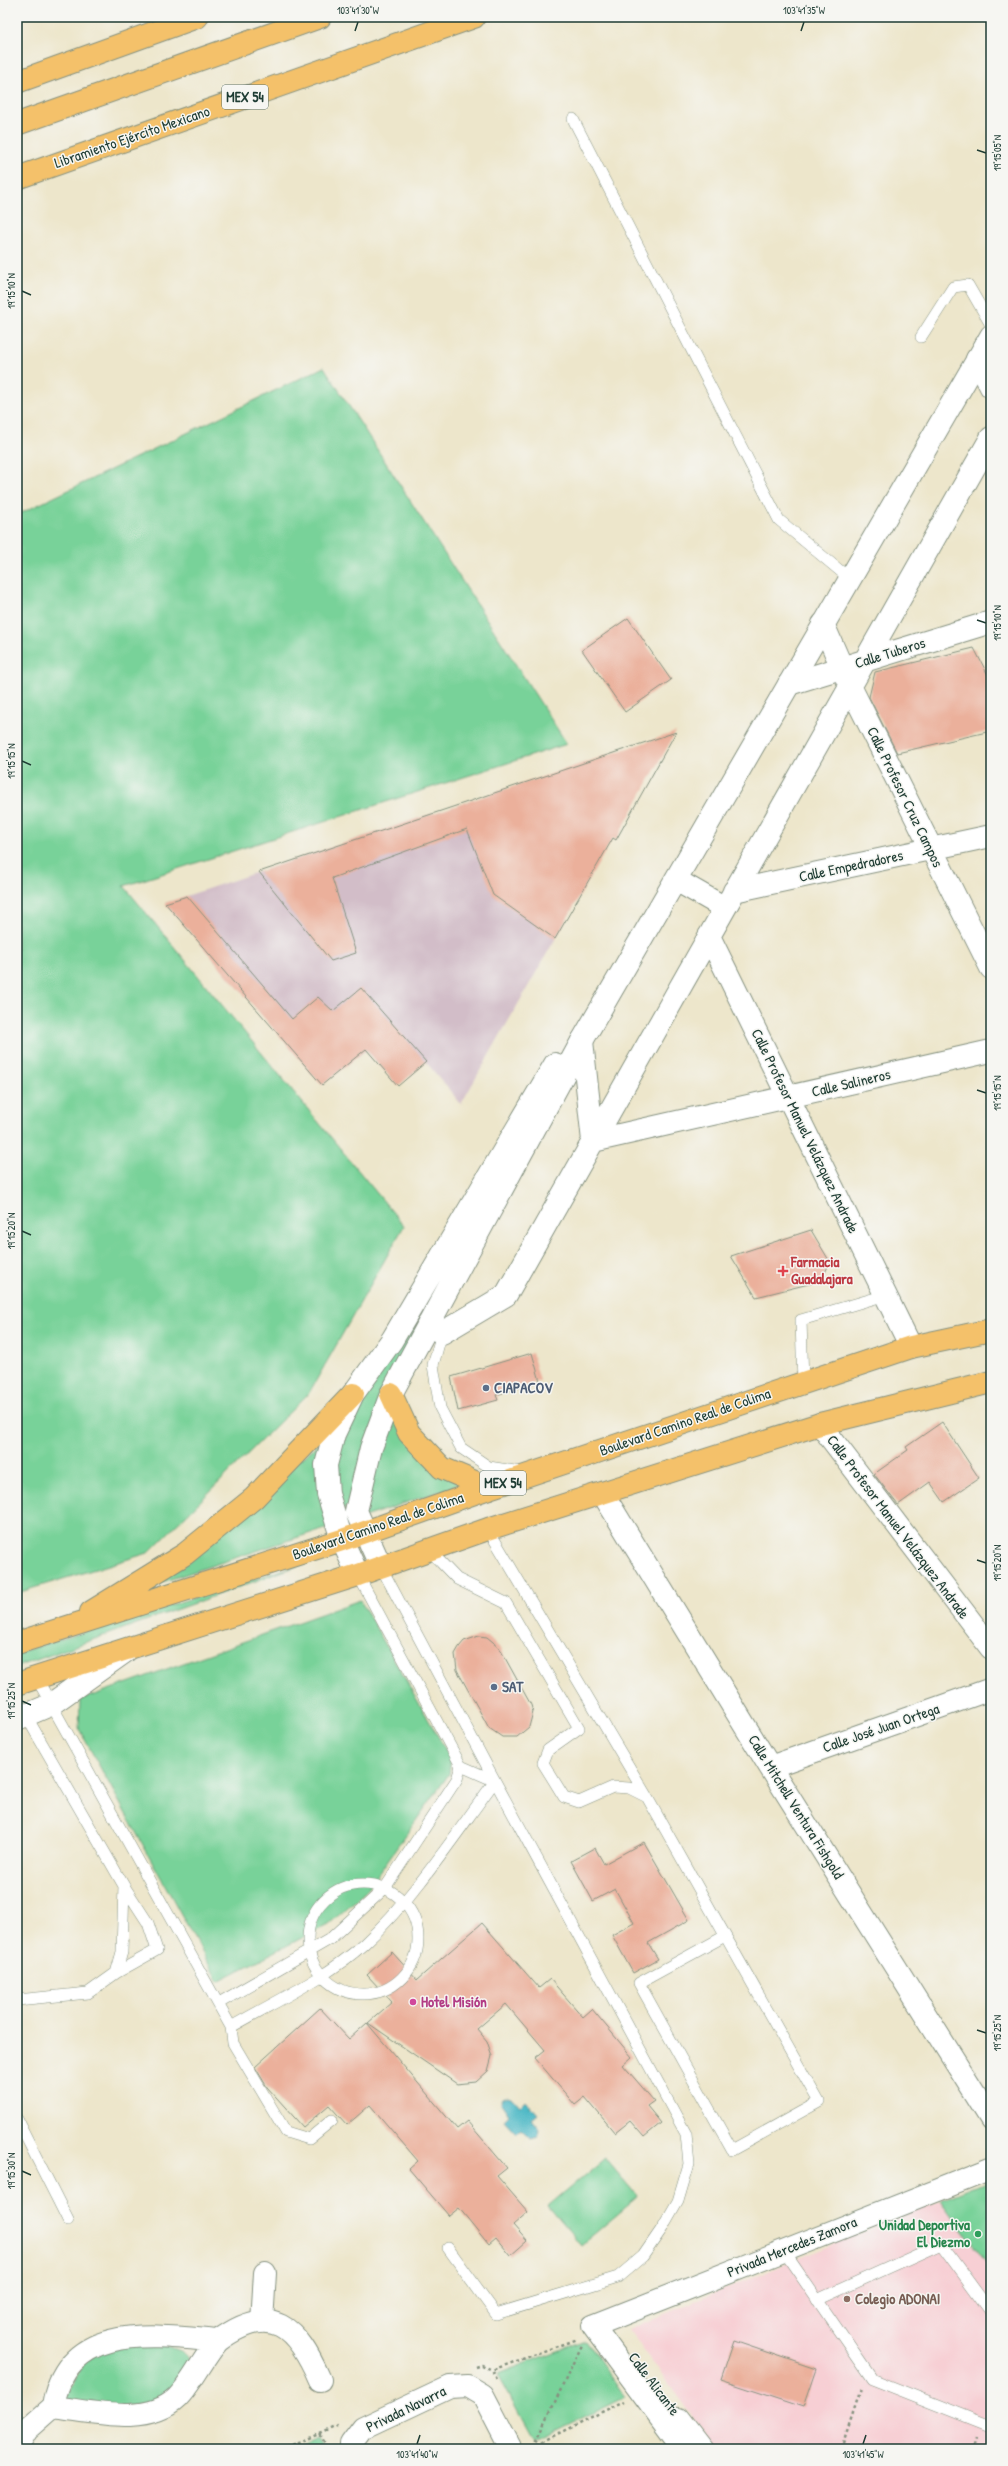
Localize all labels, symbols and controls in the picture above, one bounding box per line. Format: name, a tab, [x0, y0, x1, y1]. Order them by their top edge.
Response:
text: 103°41'30"W	[337, 4, 380, 17]
text: 103°41'35"W	[783, 4, 826, 17]
road number: MEX 54	[222, 85, 268, 109]
street label: Libramiento Ejército Mexicano	[51, 100, 212, 173]
text: 19°15'05"N	[991, 135, 1004, 171]
text: 19°15'10"N	[5, 273, 18, 309]
text: 19°15'10"N	[991, 605, 1004, 641]
street label: Calle Tuberos	[852, 632, 928, 673]
street label: Calle Profesor Cruz Campos	[862, 723, 949, 871]
text: 19°15'15"N	[5, 743, 18, 779]
street label: Calle Empedradores	[797, 844, 905, 887]
street label: Calle Profesor Manuel Velázquez Andrade	[747, 1025, 864, 1237]
street label: Calle Salineros	[809, 1063, 893, 1102]
text: 19°15'15"N	[991, 1075, 1004, 1111]
text: 19°15'20"N	[5, 1213, 18, 1249]
place label: Farmacia Guadalajara	[790, 1251, 853, 1289]
marker: Farmacia Guadalajara	[778, 1266, 788, 1276]
place label: CIAPACOV	[494, 1377, 553, 1398]
street label: Boulevard Camino Real de Colima	[597, 1382, 773, 1461]
marker: CIAPACOV	[481, 1383, 491, 1393]
street label: Calle Profesor Manuel Velázquez Andrade	[822, 1430, 975, 1623]
road number: MEX 54	[480, 1471, 526, 1495]
street label: Boulevard Camino Real de Colima	[290, 1486, 466, 1565]
text: 19°15'20"N	[991, 1545, 1004, 1581]
place label: SAT	[502, 1676, 524, 1697]
marker: SAT	[489, 1682, 499, 1692]
text: 19°15'25"N	[5, 1683, 18, 1719]
street label: Calle José Juan Ortega	[820, 1698, 942, 1757]
street label: Calle Mitchell Ventura Fishgold	[743, 1731, 850, 1883]
place label: Hotel Misión	[421, 1991, 487, 2012]
marker: Hotel Misión	[408, 1997, 418, 2007]
text: 19°15'25"N	[991, 2015, 1004, 2051]
text: 19°15'30"N	[5, 2153, 18, 2189]
street label: Privada Mercedes Zamora	[724, 2211, 860, 2282]
place label: Unidad Deportiva El Diezmo	[879, 2214, 970, 2252]
marker: Unidad Deportiva El Diezmo	[973, 2229, 983, 2239]
place label: Colegio ADONAI	[855, 2288, 940, 2310]
marker: Colegio ADONAI	[842, 2294, 852, 2304]
street label: Calle Alicante	[624, 2348, 685, 2420]
street label: Privada Navarra	[362, 2380, 449, 2437]
text: 103°41'40"W	[396, 2448, 439, 2461]
text: 103°41'45"W	[842, 2448, 884, 2461]

